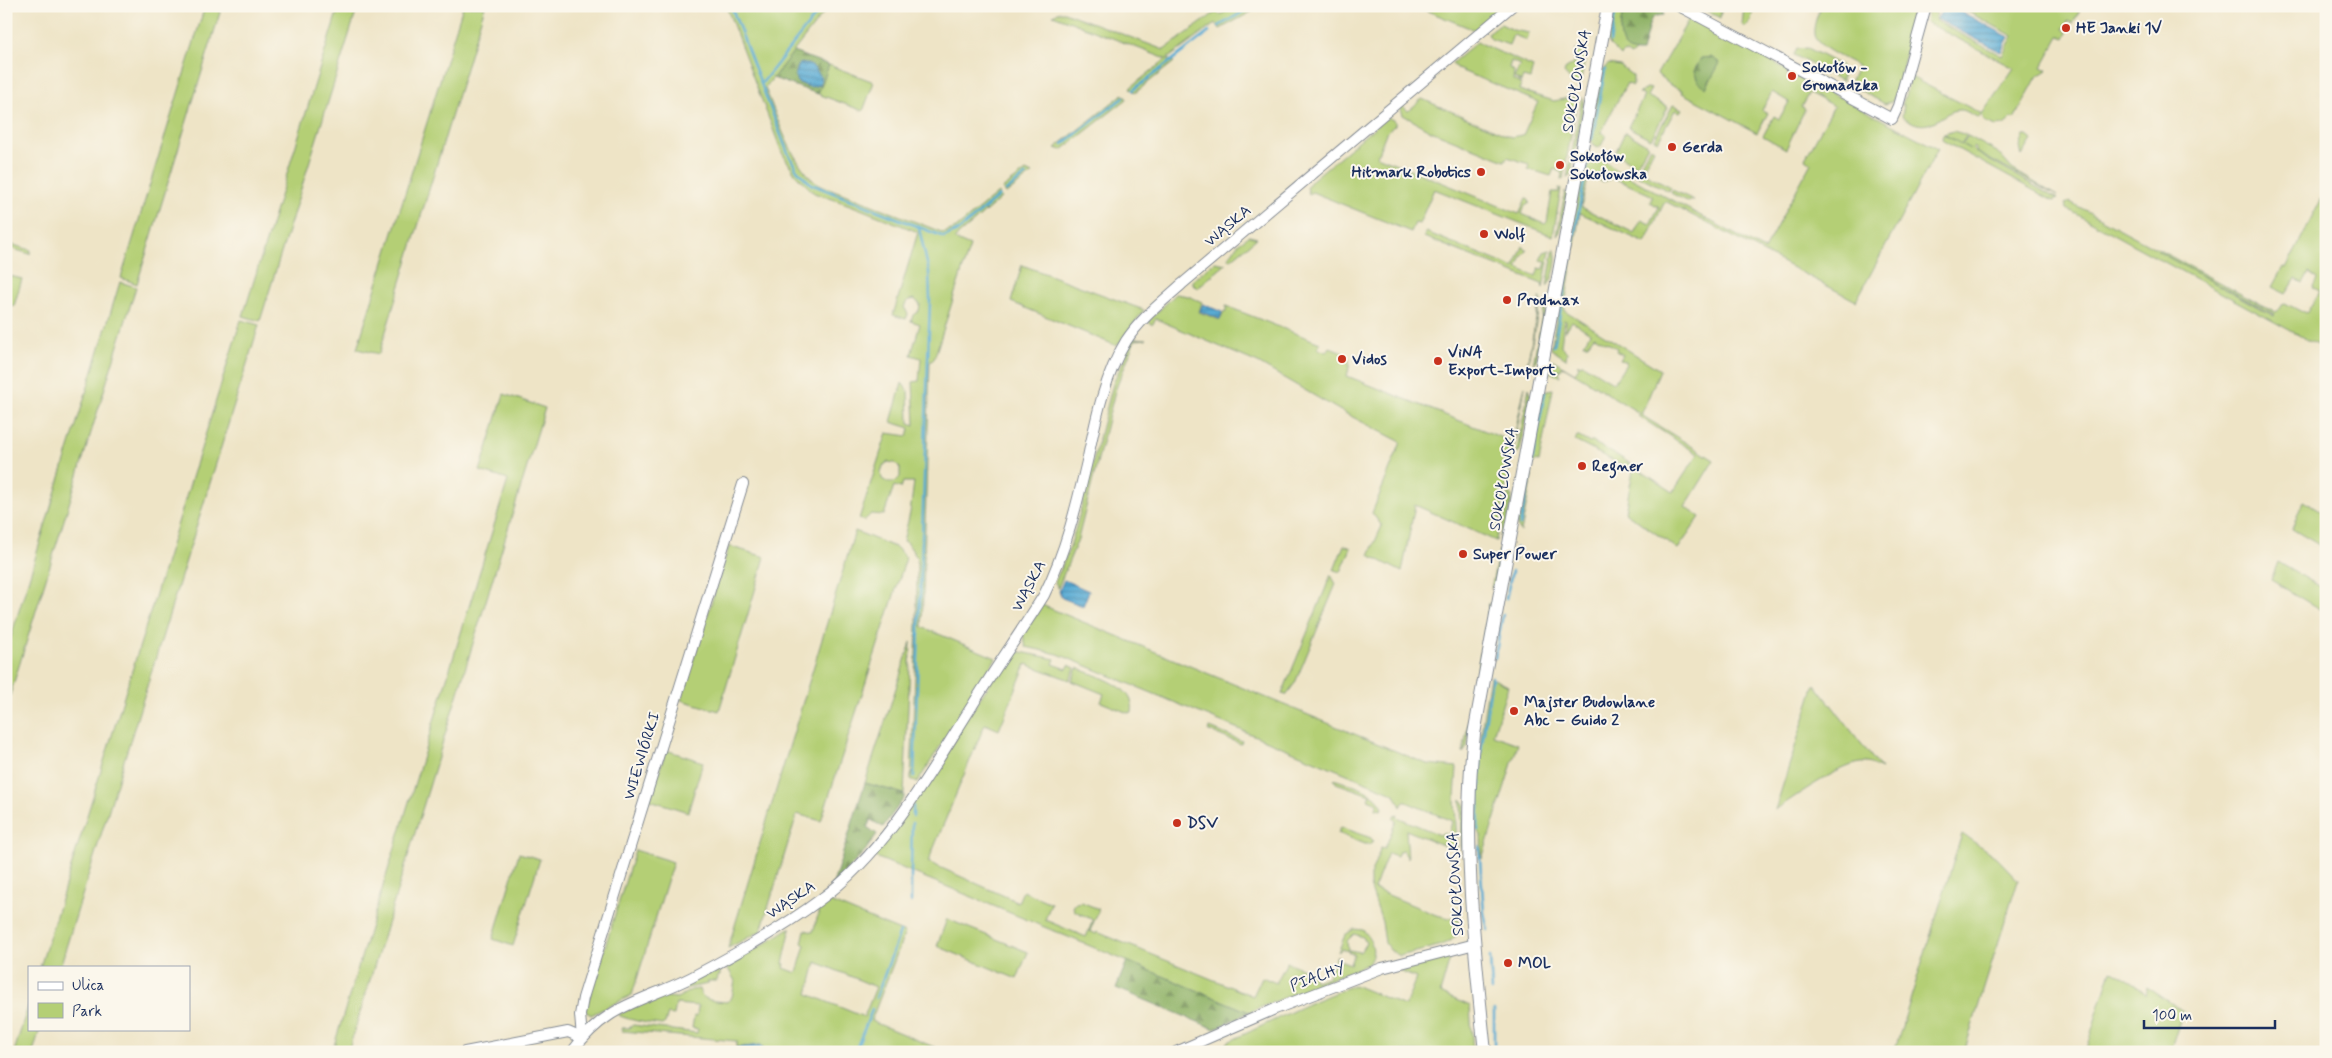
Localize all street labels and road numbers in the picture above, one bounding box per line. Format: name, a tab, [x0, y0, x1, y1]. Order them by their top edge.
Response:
street label: SOKOŁOWSKA	[1558, 28, 1596, 134]
street label: WĄSKA	[1200, 200, 1256, 252]
street label: SOKOŁOWSKA	[1485, 426, 1523, 532]
street label: WĄSKA	[1007, 557, 1051, 615]
street label: WIEWIÓRKI	[619, 709, 665, 803]
street label: SOKOŁOWSKA	[1443, 831, 1469, 937]
street label: WĄSKA	[762, 876, 820, 924]
street label: PIACHY	[1287, 957, 1349, 997]

